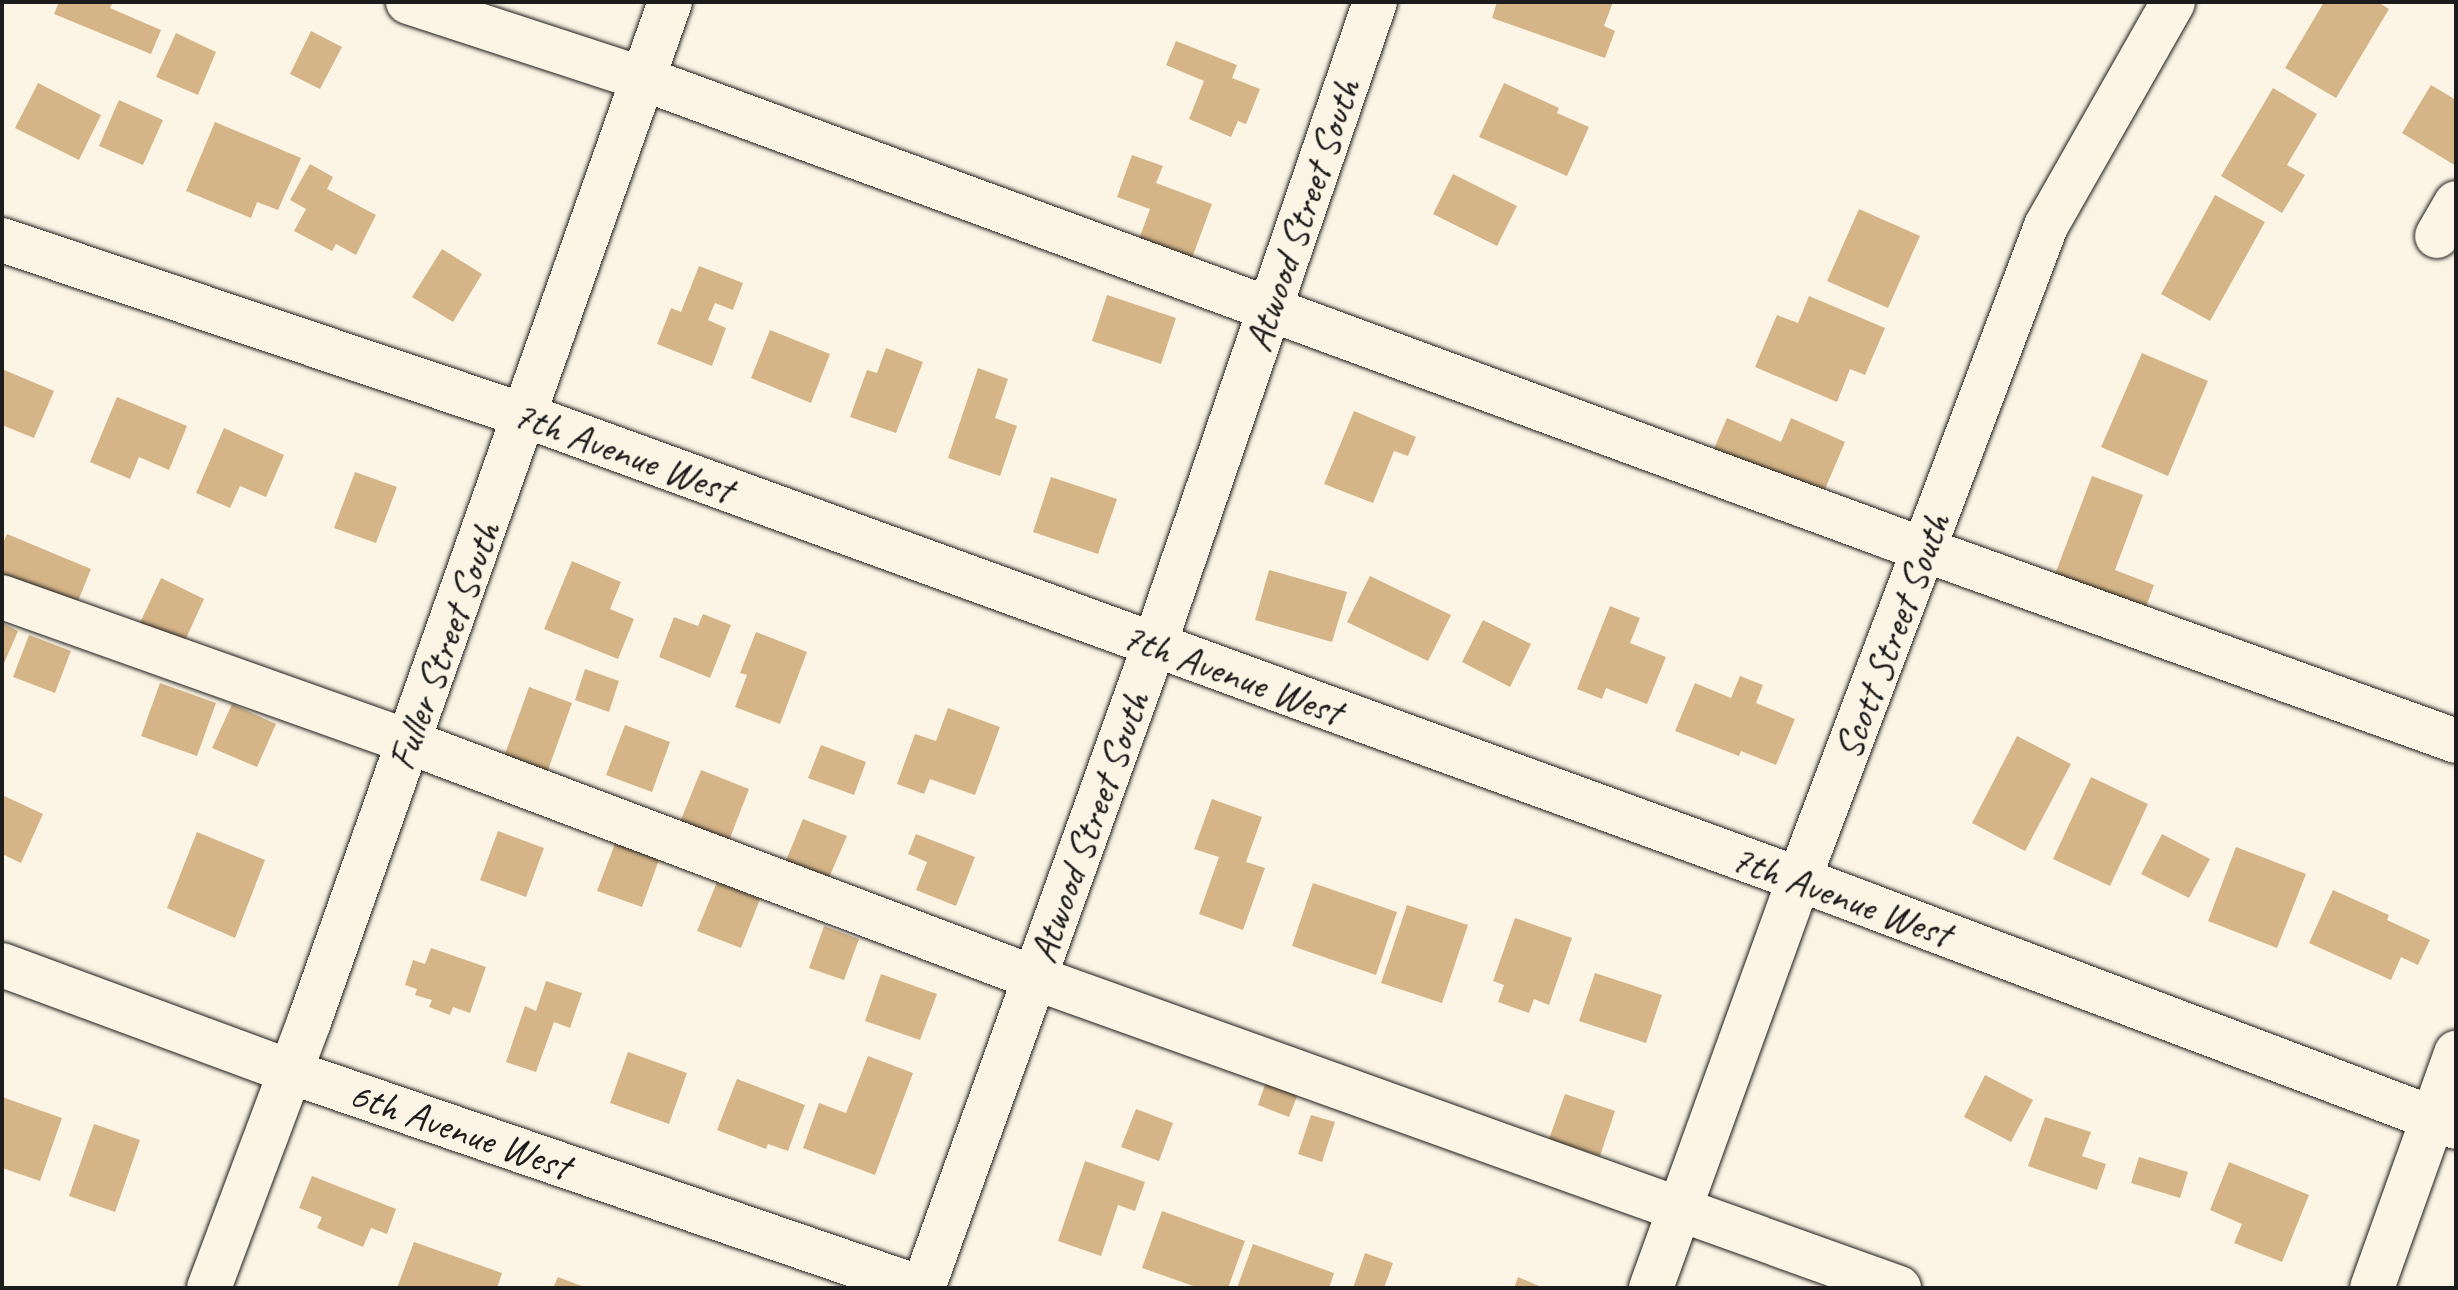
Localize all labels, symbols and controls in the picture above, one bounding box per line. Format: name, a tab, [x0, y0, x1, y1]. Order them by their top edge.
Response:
street label: Atwood Street South	[1233, 73, 1371, 357]
street label: 7th Avenue West	[507, 390, 739, 514]
street label: Scott Street South	[1823, 506, 1961, 766]
street label: Fuller Street South	[377, 516, 511, 776]
street label: 7th Avenue West	[1116, 612, 1348, 736]
street label: Atwood Street South	[1018, 685, 1160, 969]
street label: 7th Avenue West	[1725, 834, 1957, 958]
street label: 6th Avenue West	[344, 1070, 576, 1190]

